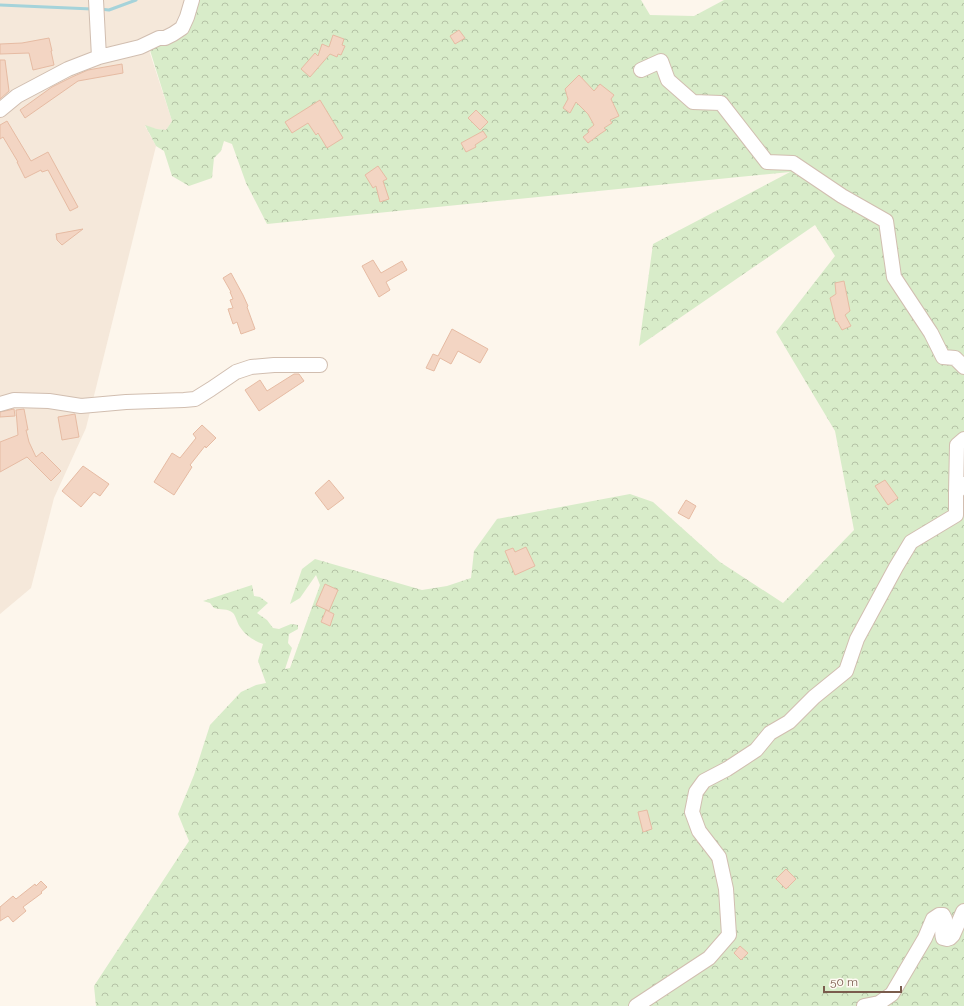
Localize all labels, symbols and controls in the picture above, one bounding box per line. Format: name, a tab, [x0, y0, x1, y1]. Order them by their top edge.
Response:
scale bar	[824, 968, 901, 994]
text: 50 m	[830, 975, 858, 989]

